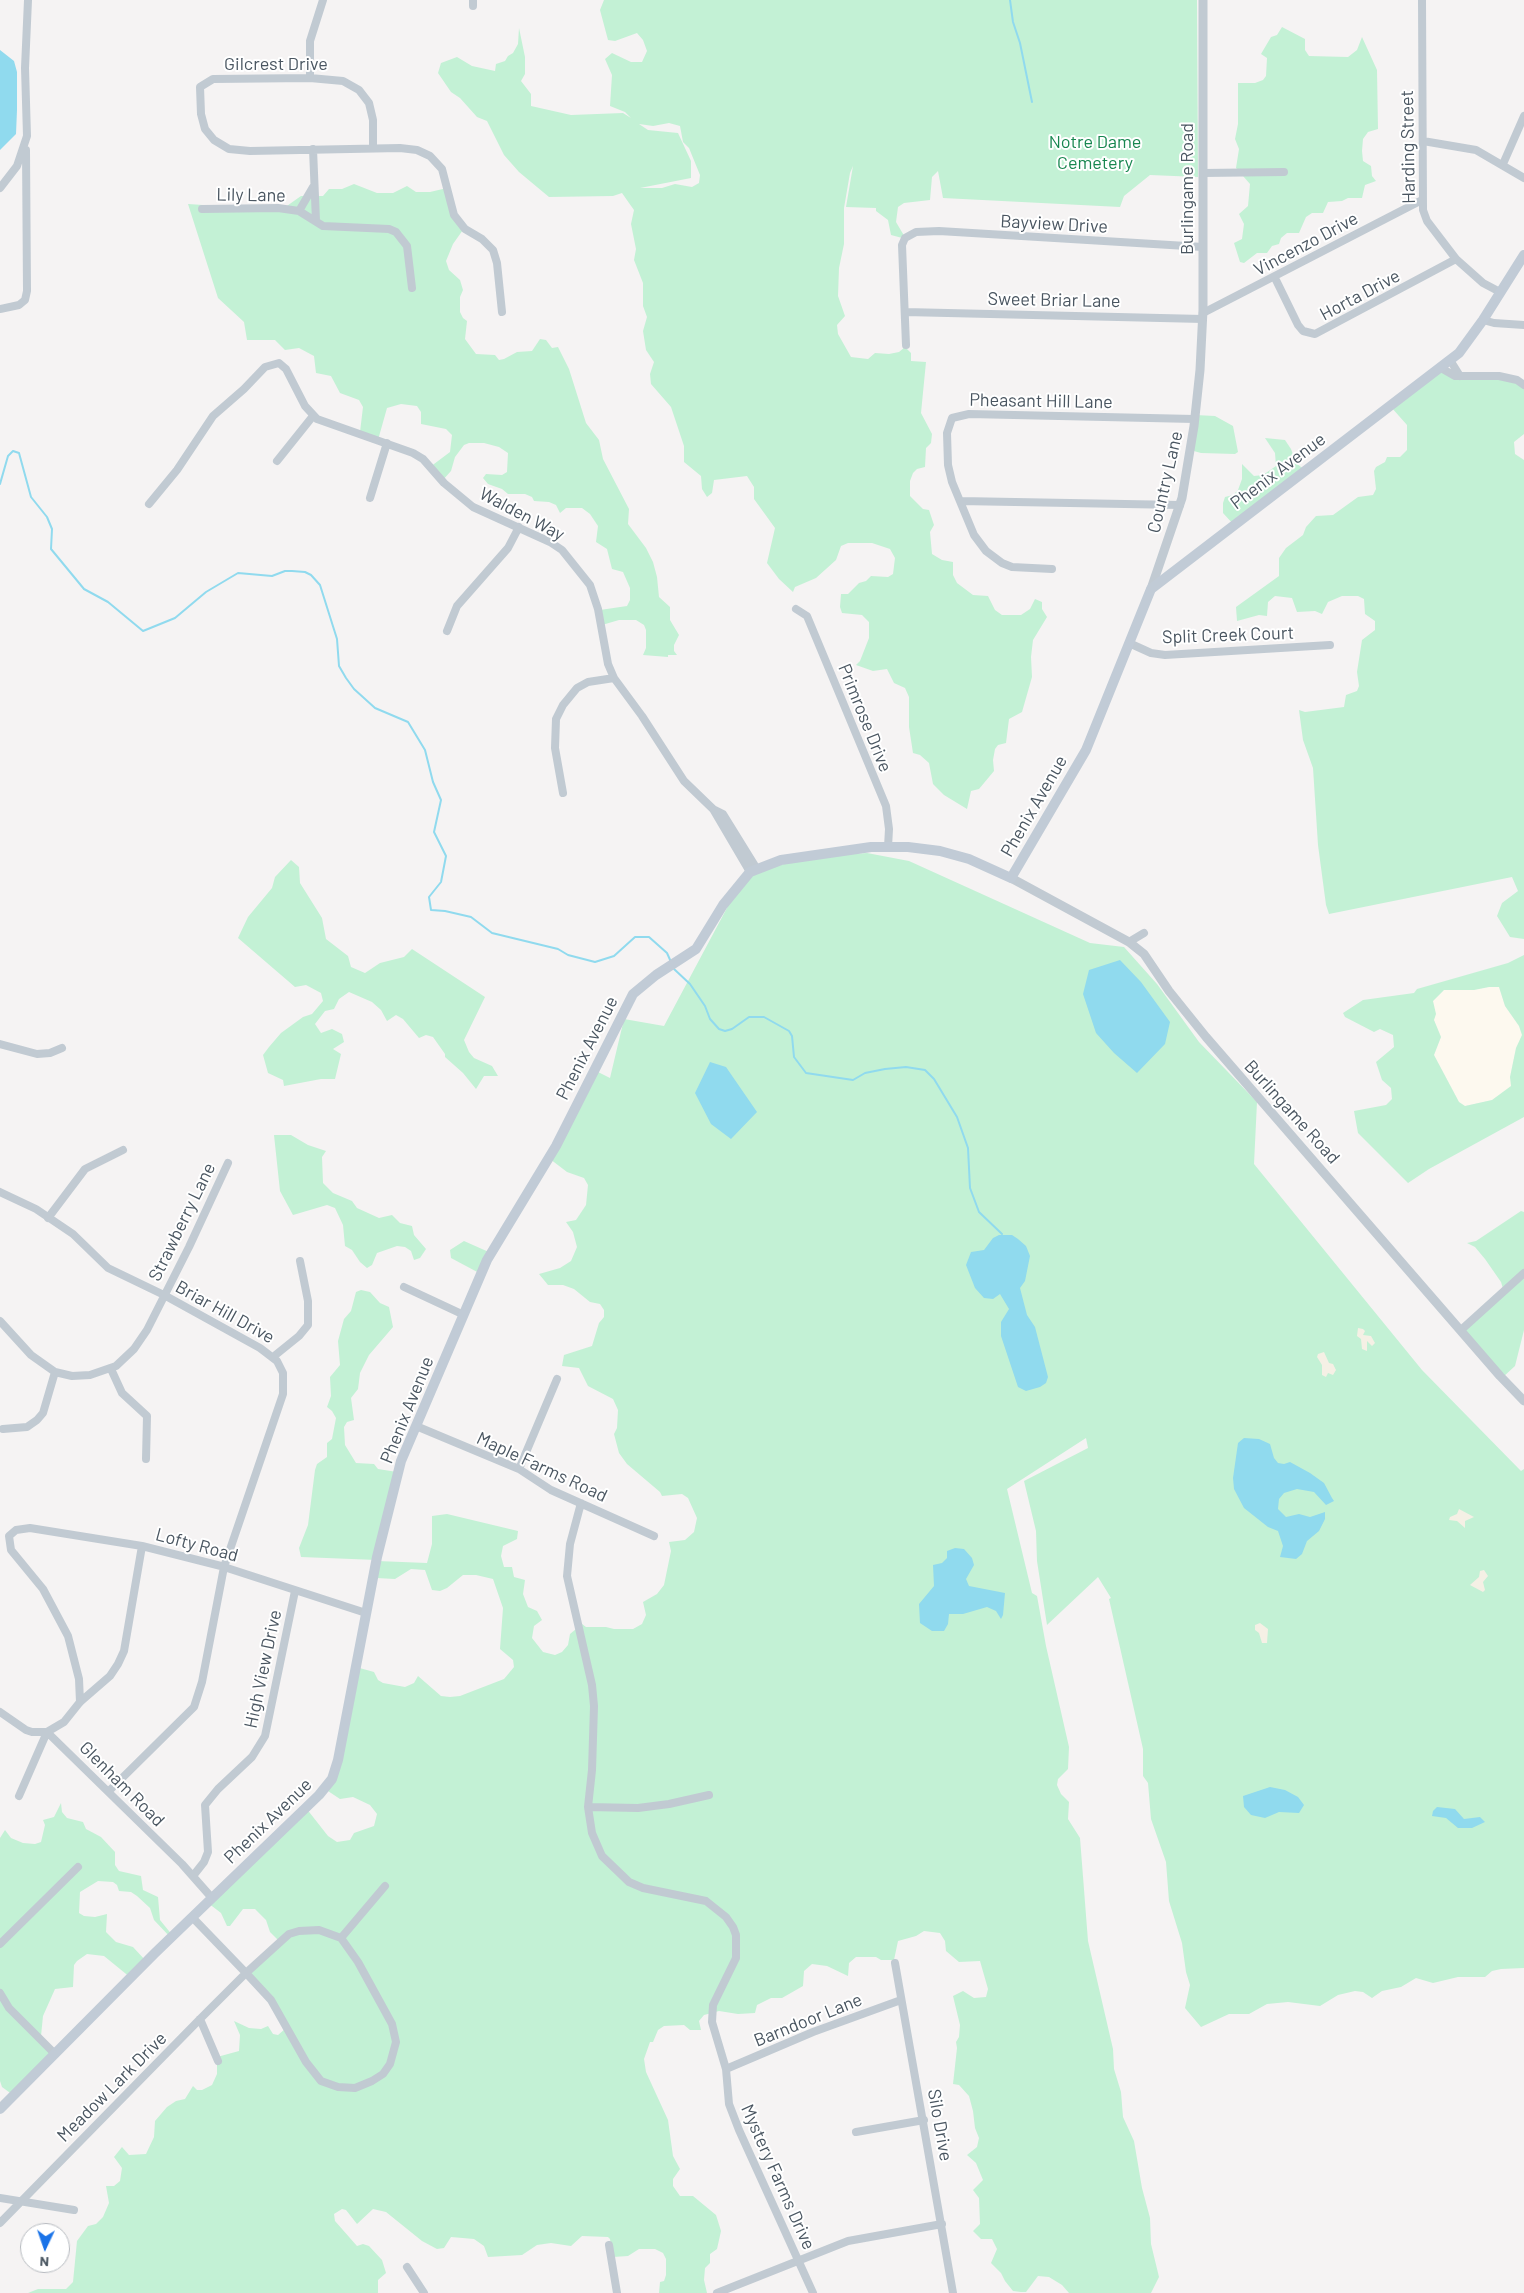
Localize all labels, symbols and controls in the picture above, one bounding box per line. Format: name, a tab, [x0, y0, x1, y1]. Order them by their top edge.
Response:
street label: Gilcrest Drive	[224, 53, 328, 75]
street label: Harding Street	[1396, 90, 1420, 204]
street label: Burlingame Road	[1176, 123, 1198, 255]
park label: Notre Dame Cemetery	[1049, 131, 1141, 173]
street label: Lily Lane	[216, 184, 286, 206]
street label: Vincenzo Drive	[1250, 207, 1362, 281]
street label: Bayview Drive	[1000, 210, 1108, 238]
street label: Horta Drive	[1316, 265, 1404, 325]
street label: Sweet Briar Lane	[987, 288, 1121, 312]
street label: Pheasant Hill Lane	[969, 389, 1113, 413]
street label: Phenix Avenue	[1226, 428, 1330, 514]
street label: Country Lane	[1143, 429, 1187, 535]
street label: Walden Way	[476, 483, 568, 545]
street label: Split Creek Court	[1162, 622, 1294, 648]
street label: Primrose Drive	[833, 661, 897, 775]
street label: Phenix Avenue	[996, 751, 1072, 861]
street label: Phenix Avenue	[552, 993, 622, 1103]
street label: Burlingame Road	[1240, 1056, 1344, 1168]
street label: Strawberry Lane	[144, 1159, 220, 1285]
street label: Briar Hill Drive	[172, 1276, 278, 1348]
street label: Phenix Avenue	[376, 1353, 438, 1467]
street label: Maple Farms Road	[473, 1427, 611, 1507]
street label: Lofty Road	[153, 1524, 241, 1566]
street label: High View Drive	[240, 1608, 286, 1730]
street label: Glenham Road	[75, 1737, 169, 1831]
street label: Phenix Avenue	[220, 1774, 316, 1868]
street label: Barndoor Lane	[751, 1989, 865, 2051]
street label: Meadow Lark Drive	[53, 2028, 171, 2146]
street label: Silo Drive	[923, 2087, 957, 2163]
street label: Mystery Farms Drive	[736, 2101, 820, 2253]
north arrow	[20, 2223, 70, 2273]
text: N	[39, 2254, 49, 2271]

